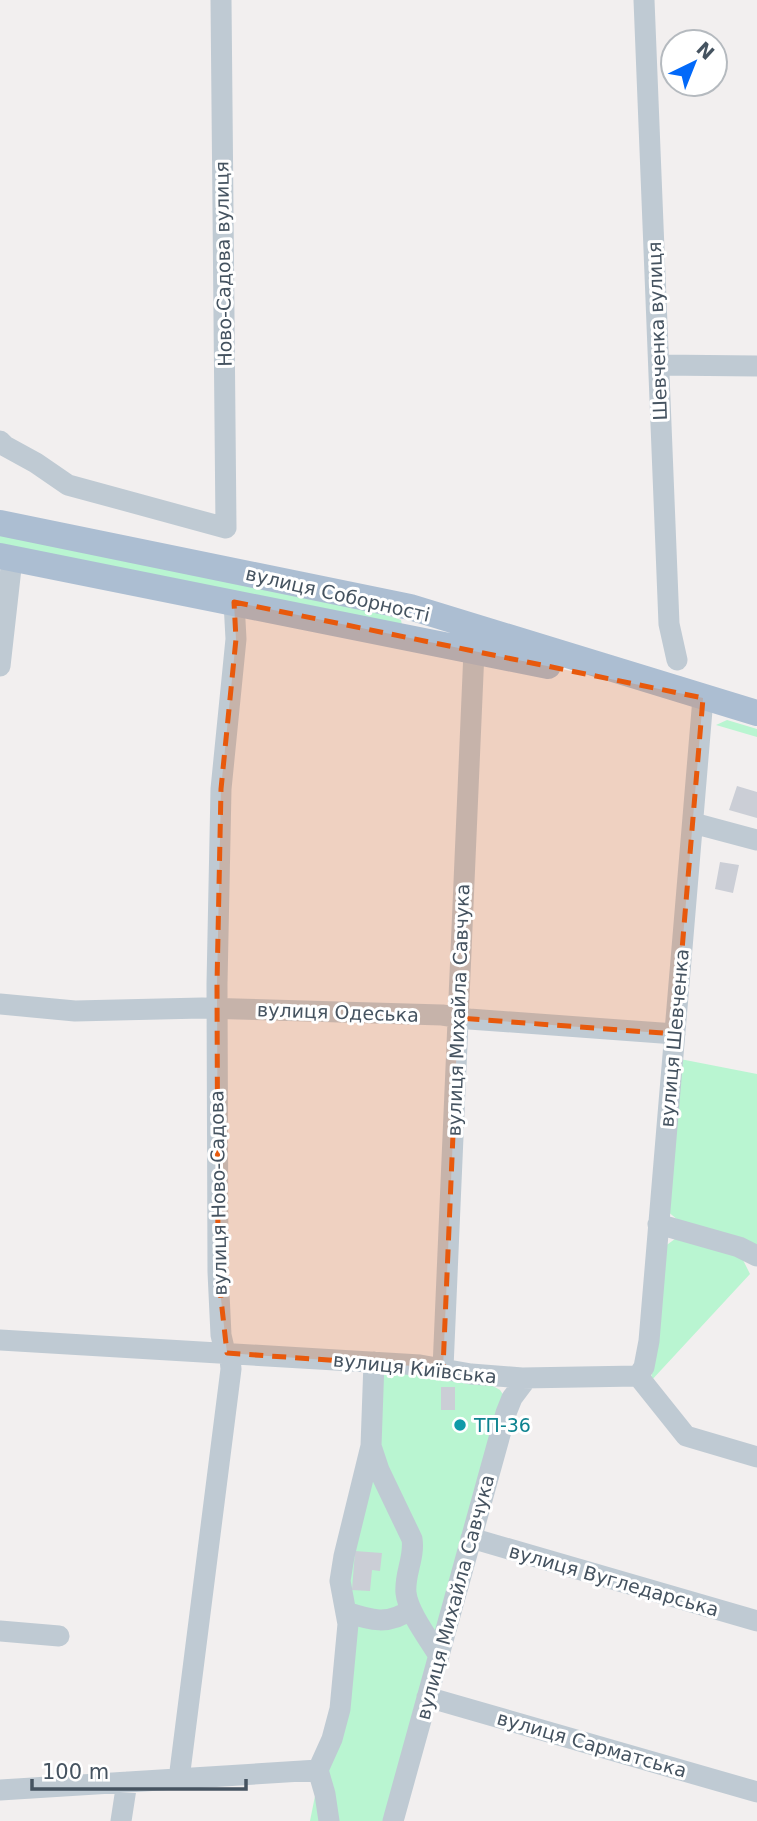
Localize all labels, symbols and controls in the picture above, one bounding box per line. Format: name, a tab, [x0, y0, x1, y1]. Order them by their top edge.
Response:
north arrow	[659, 28, 729, 98]
text: N	[692, 37, 719, 64]
street label: Ново-Садова вулиця	[210, 161, 236, 367]
street label: Шевченка вулиця	[643, 241, 671, 421]
street label: вулиця Соборності	[244, 562, 432, 626]
street label: вулиця Михайла Савчука	[443, 883, 473, 1137]
street label: вулиця Шевченка	[655, 948, 693, 1128]
street label: вулиця Одеська	[257, 998, 419, 1026]
street label: вулиця Ново-Садова	[205, 1090, 231, 1296]
street label: вулиця Київська	[332, 1348, 498, 1388]
place label: ТП-36	[473, 1414, 531, 1436]
marker: ТП-36	[452, 1417, 468, 1433]
street label: вулиця Михайла Савчука	[412, 1472, 498, 1722]
street label: вулиця Вугледарська	[507, 1540, 721, 1620]
street label: вулиця Сарматська	[495, 1706, 689, 1782]
scale bar	[32, 1748, 245, 1792]
text: 100 m	[42, 1760, 109, 1784]

